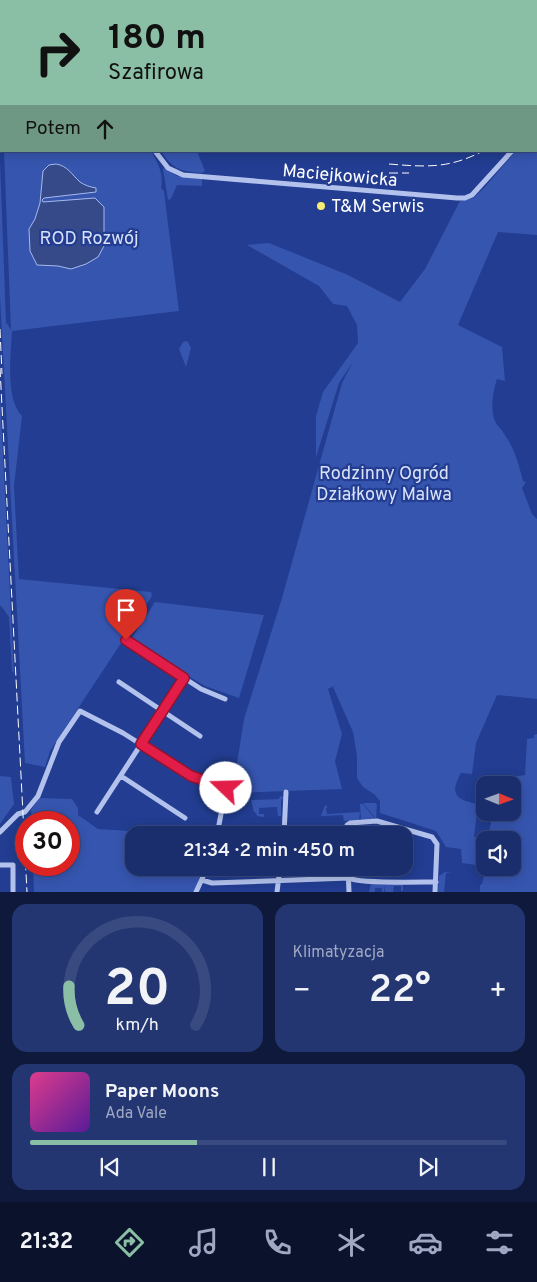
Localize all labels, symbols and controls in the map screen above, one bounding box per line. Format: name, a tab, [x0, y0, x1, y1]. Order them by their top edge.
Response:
text: 180 m	[108, 17, 206, 61]
icon: right	[25, 20, 90, 85]
text: Szafirowa	[108, 60, 204, 87]
icon: ahead	[91, 115, 119, 143]
text: Potem	[25, 117, 81, 141]
street label: Maciejkowicka	[281, 160, 398, 193]
place label: T&M Serwis	[331, 196, 424, 219]
marker: T&M Serwis	[315, 200, 327, 212]
park label: ROD Rozwój	[39, 228, 139, 251]
park label: Rodzinny Ogród Działkowy Malwa	[316, 463, 452, 507]
pin	[105, 589, 147, 640]
icon: arrive	[112, 596, 140, 624]
position arrow	[199, 761, 251, 813]
north arrow	[476, 776, 521, 821]
map controls	[476, 776, 521, 876]
speed limit sign: 30	[15, 811, 80, 876]
button: sound	[476, 831, 521, 876]
text: 21:34 · 2 min · 450 m	[183, 839, 355, 863]
text: Klimatyzacja	[293, 943, 384, 963]
text: 20	[104, 958, 170, 1024]
text: 22°	[369, 967, 431, 1016]
text: −	[293, 974, 311, 1010]
text: +	[489, 974, 507, 1010]
text: km/h	[116, 1014, 159, 1037]
text: Paper Moons	[105, 1080, 219, 1104]
text: Ada Vale	[105, 1104, 167, 1124]
icon: previous	[96, 1153, 124, 1181]
icon: pause	[255, 1153, 283, 1181]
icon: next	[414, 1153, 442, 1181]
icon: directions	[112, 1225, 147, 1260]
icon: music	[186, 1225, 221, 1260]
icon: phone	[260, 1225, 295, 1260]
icon: climate	[334, 1225, 369, 1260]
icon: car	[408, 1225, 443, 1260]
icon: filters	[482, 1225, 517, 1260]
text: 21:32	[20, 1229, 73, 1256]

